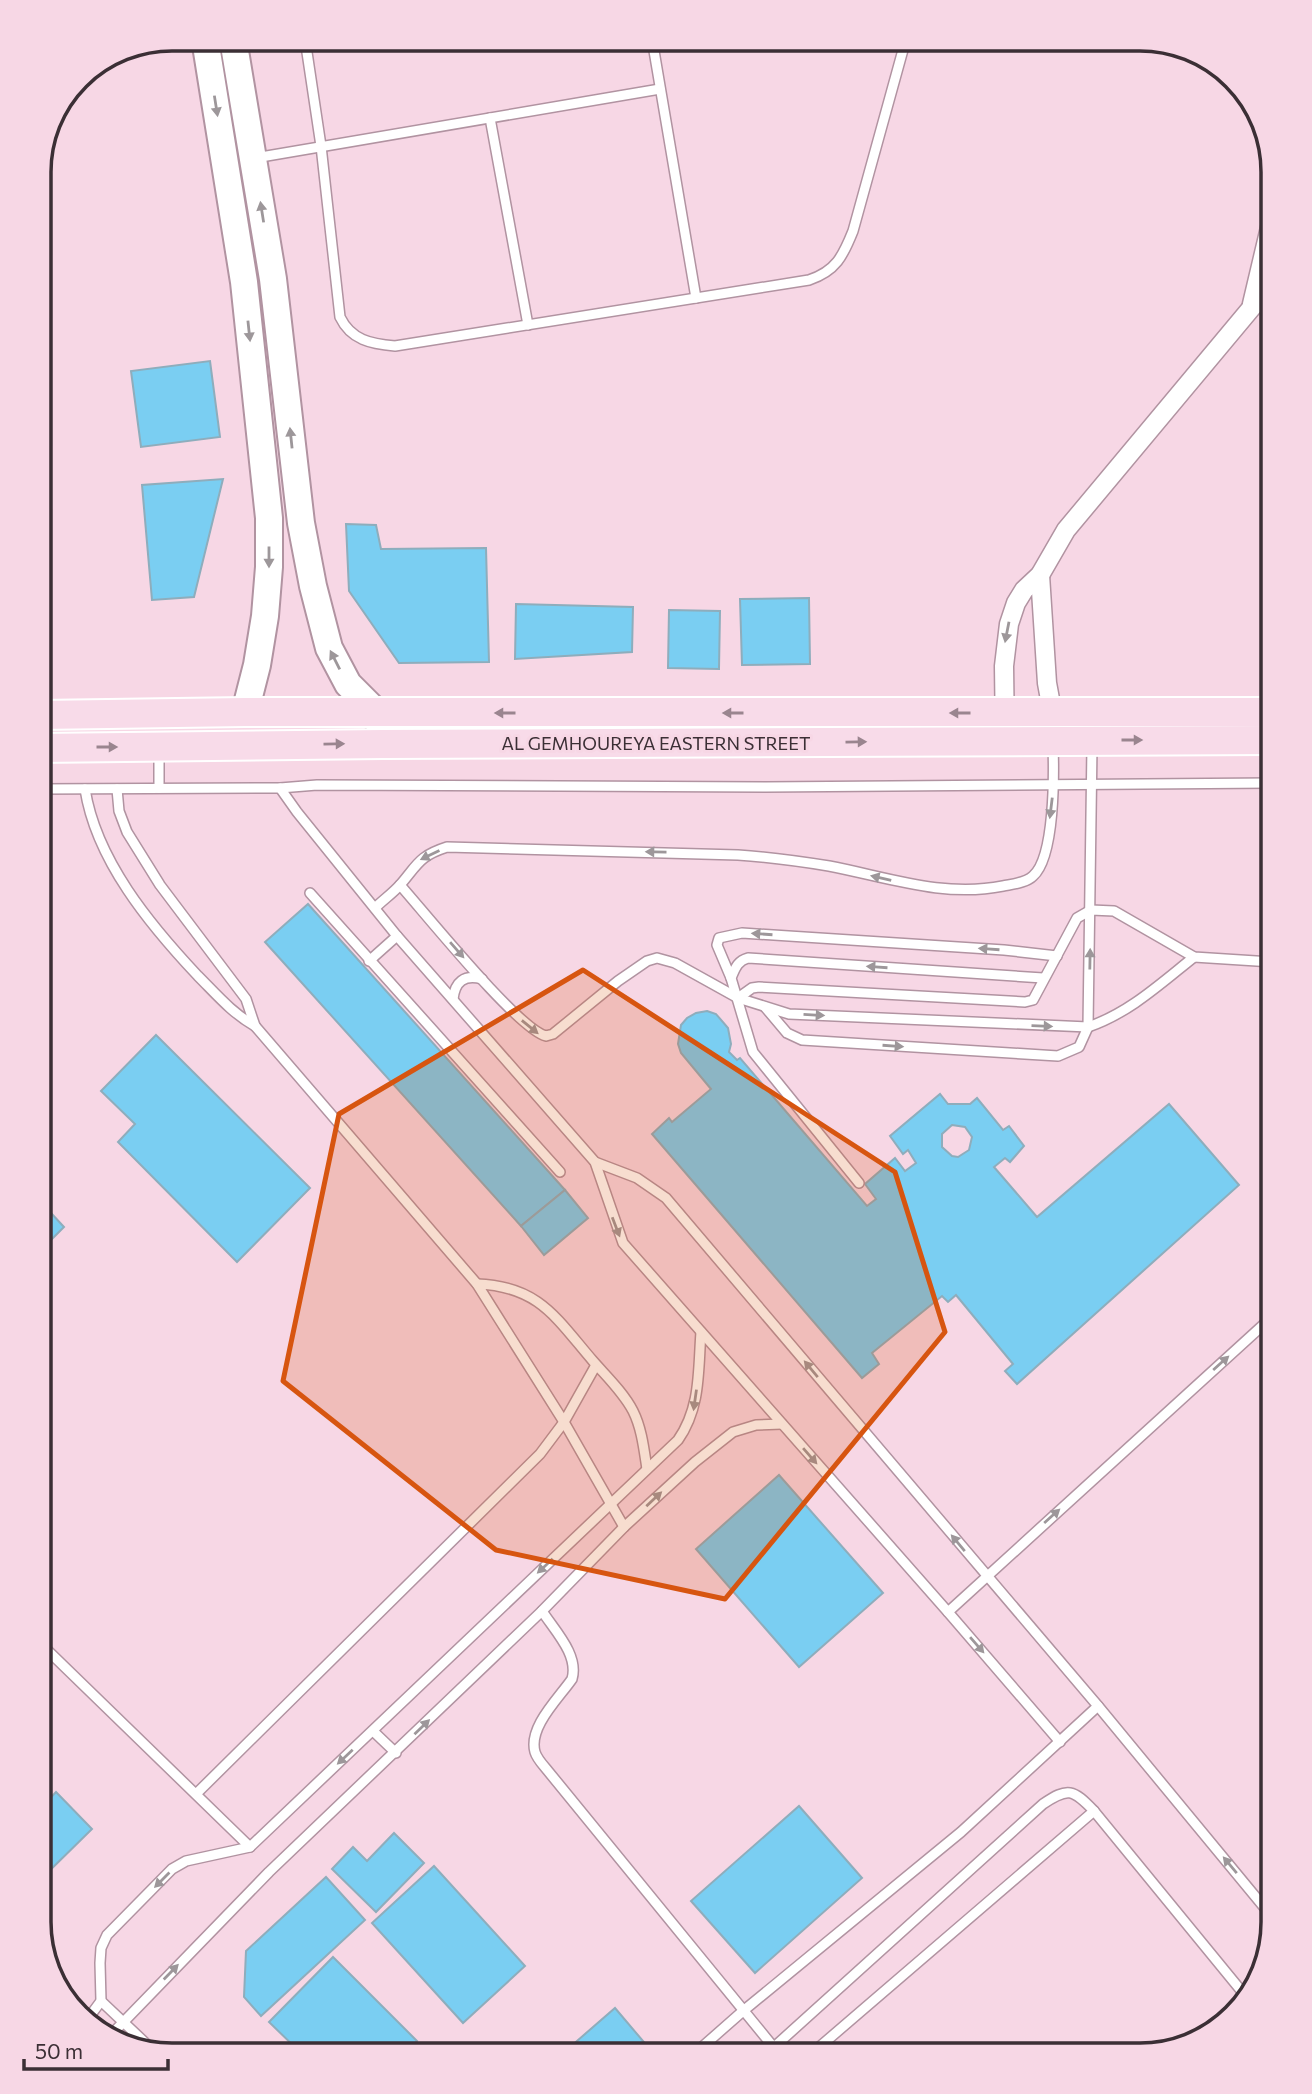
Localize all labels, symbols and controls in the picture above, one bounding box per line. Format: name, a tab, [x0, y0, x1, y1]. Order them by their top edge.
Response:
one-way arrow	[211, 95, 222, 117]
one-way arrow	[256, 201, 267, 223]
one-way arrow	[244, 320, 255, 342]
one-way arrow	[286, 426, 297, 448]
one-way arrow	[263, 547, 275, 569]
one-way arrow	[1002, 621, 1013, 643]
one-way arrow	[329, 650, 340, 670]
one-way arrow	[494, 707, 516, 719]
one-way arrow	[722, 707, 744, 719]
one-way arrow	[949, 707, 971, 719]
street label: AL GEMHOUREYA EASTERN STREET	[502, 732, 810, 754]
one-way arrow	[1122, 734, 1144, 746]
one-way arrow	[845, 736, 867, 748]
one-way arrow	[324, 739, 346, 750]
one-way arrow	[96, 741, 118, 753]
one-way arrow	[1046, 797, 1057, 819]
one-way arrow	[644, 846, 666, 858]
one-way arrow	[420, 849, 440, 860]
one-way arrow	[870, 872, 892, 883]
one-way arrow	[751, 928, 773, 939]
one-way arrow	[449, 941, 465, 959]
one-way arrow	[978, 943, 1000, 954]
one-way arrow	[1084, 947, 1095, 969]
one-way arrow	[866, 961, 888, 972]
one-way arrow	[804, 1010, 826, 1021]
one-way arrow	[522, 1019, 539, 1034]
one-way arrow	[1031, 1021, 1053, 1032]
one-way arrow	[882, 1041, 904, 1052]
one-way arrow	[611, 1217, 622, 1238]
one-way arrow	[1213, 1356, 1230, 1371]
one-way arrow	[804, 1361, 819, 1378]
one-way arrow	[689, 1389, 700, 1411]
one-way arrow	[802, 1447, 818, 1465]
one-way arrow	[645, 1492, 662, 1508]
one-way arrow	[1044, 1508, 1061, 1524]
one-way arrow	[951, 1534, 966, 1551]
one-way arrow	[536, 1558, 554, 1574]
one-way arrow	[969, 1636, 985, 1654]
one-way arrow	[413, 1720, 430, 1736]
one-way arrow	[337, 1748, 354, 1764]
one-way arrow	[1223, 1857, 1238, 1874]
one-way arrow	[153, 1871, 170, 1888]
one-way arrow	[163, 1963, 180, 1980]
scale bar	[24, 2028, 168, 2072]
text: 50 m	[35, 2038, 83, 2063]

